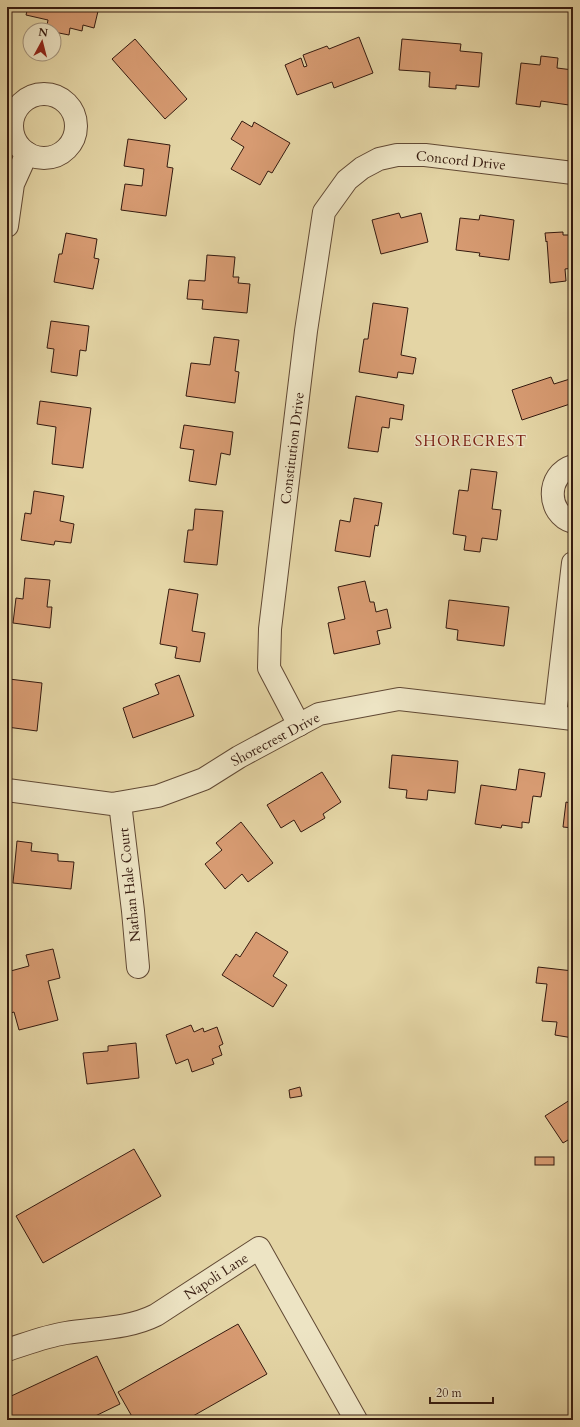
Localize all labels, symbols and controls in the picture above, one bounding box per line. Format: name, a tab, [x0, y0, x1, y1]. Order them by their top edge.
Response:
north arrow	[22, 22, 62, 62]
text: N	[38, 25, 49, 41]
street label: Concord Drive	[415, 146, 507, 175]
street label: Constitution Drive	[276, 391, 309, 505]
district label: SHORECREST	[415, 431, 527, 451]
street label: Shorecrest Drive	[227, 708, 323, 771]
street label: Nathan Hale Court	[114, 826, 145, 943]
street label: Napoli Lane	[180, 1249, 252, 1304]
scale bar	[430, 1379, 493, 1405]
text: 20 m	[436, 1385, 463, 1401]

